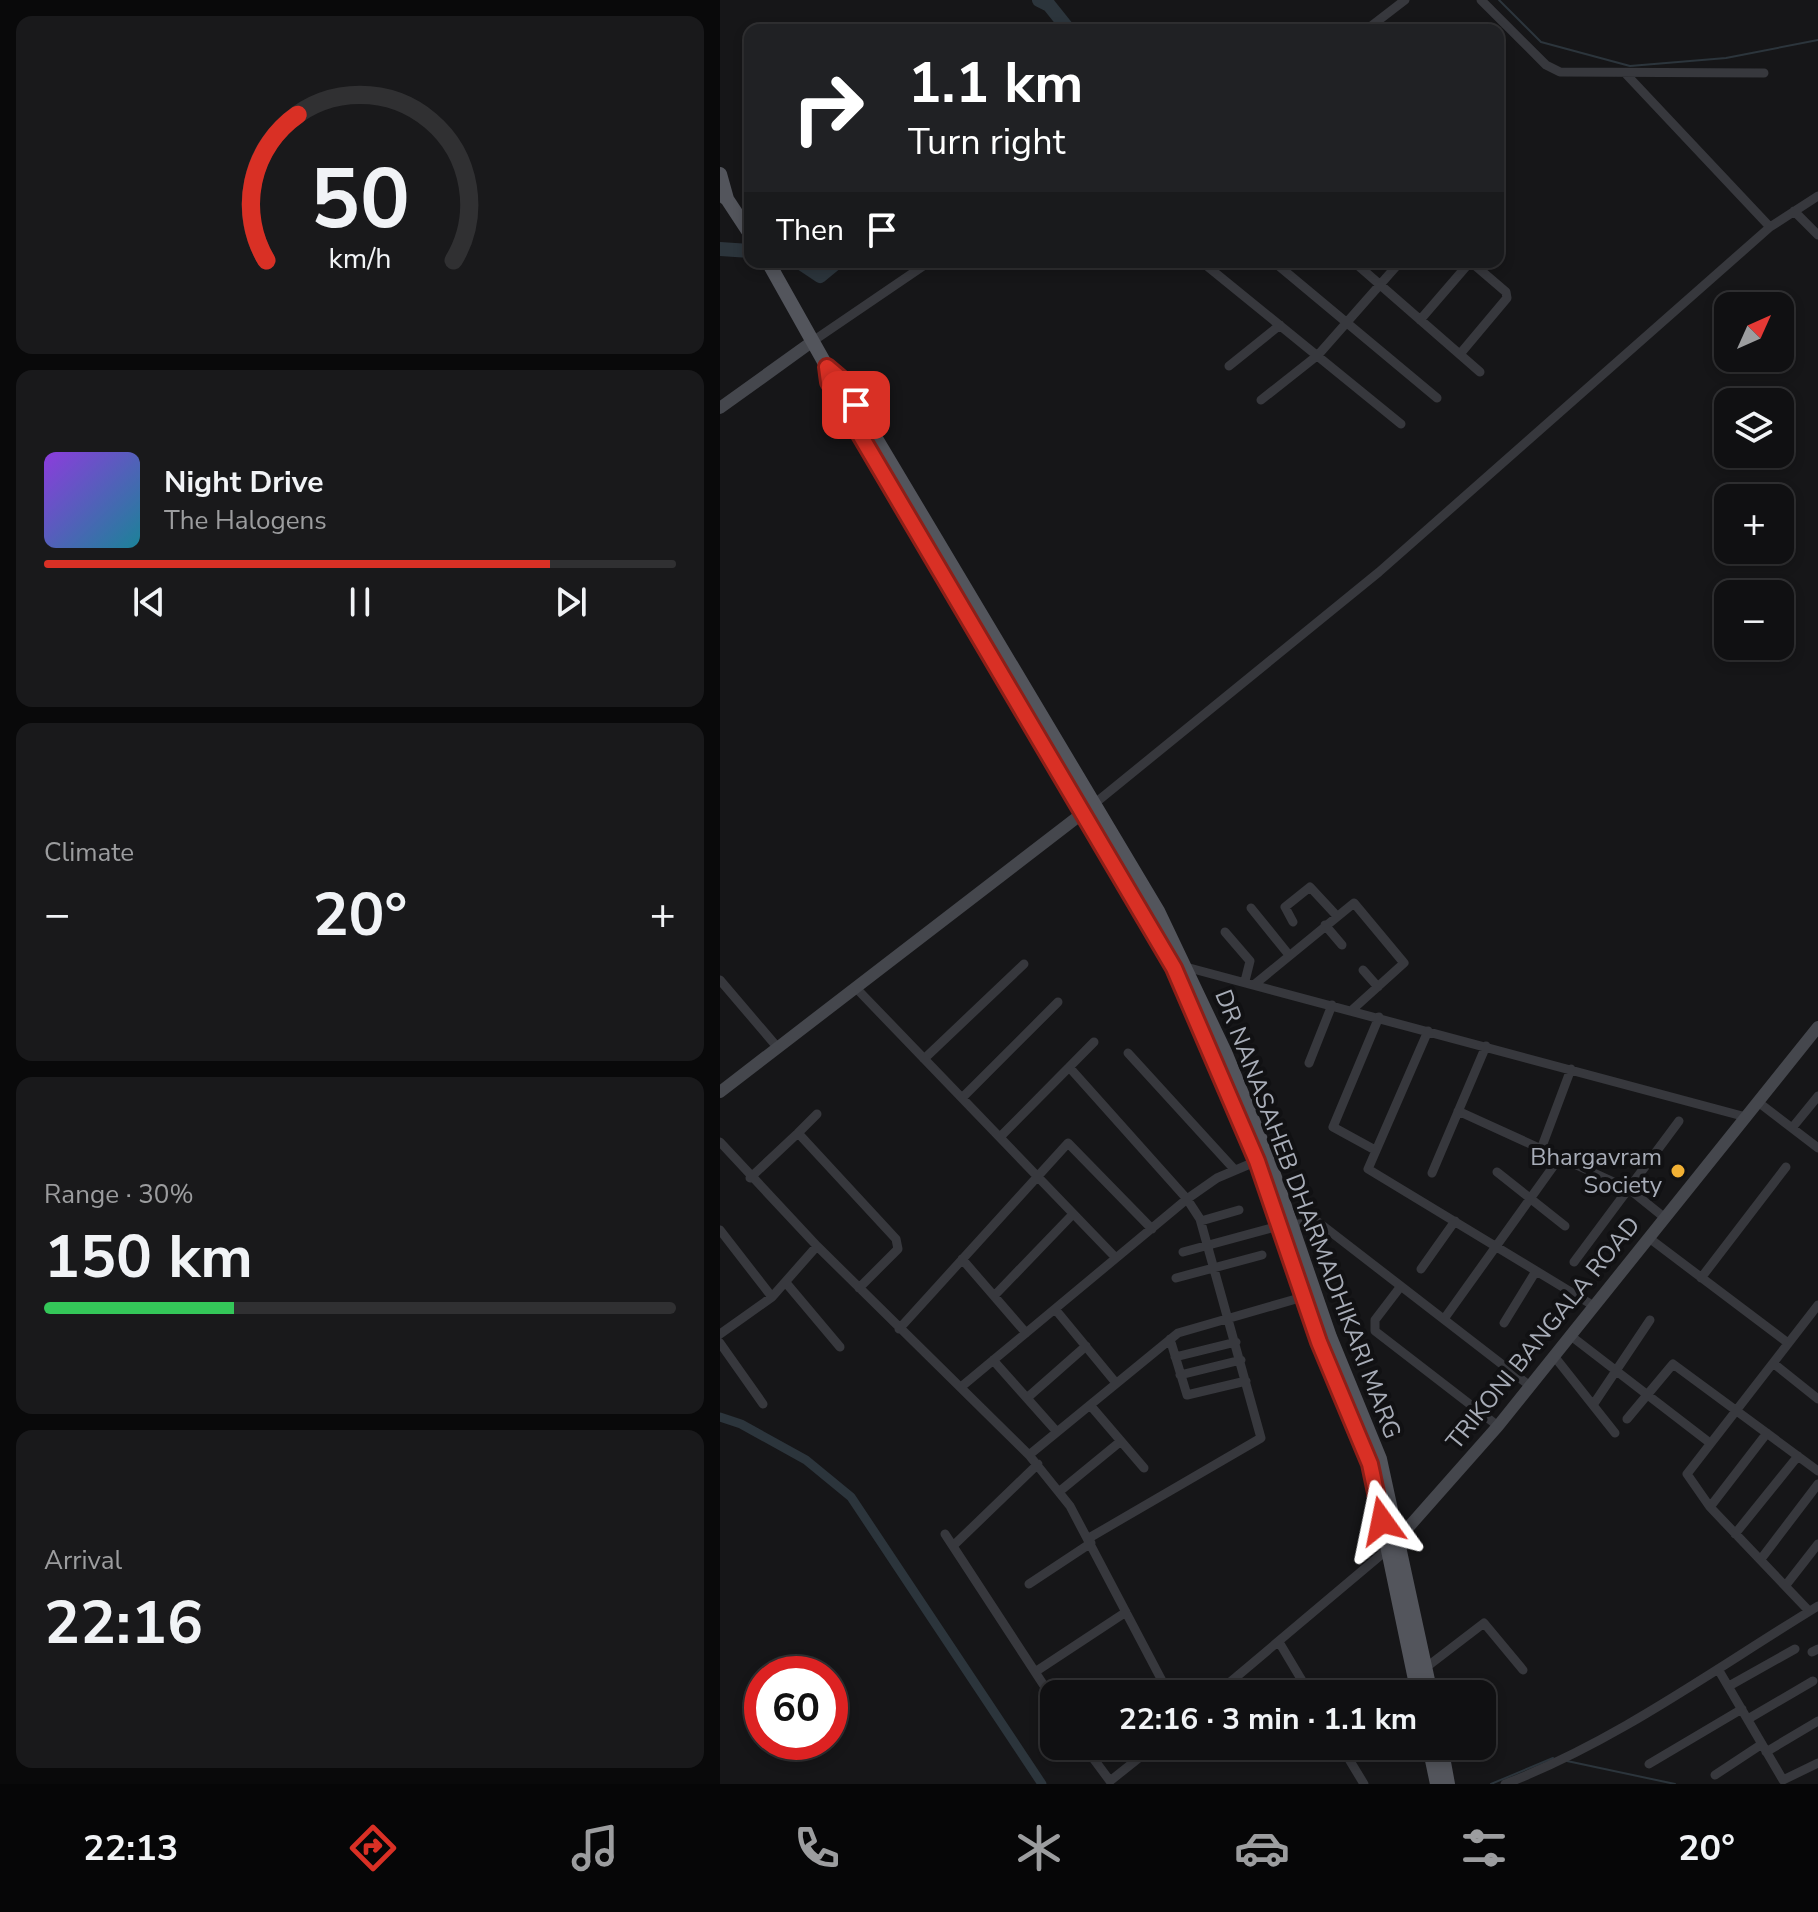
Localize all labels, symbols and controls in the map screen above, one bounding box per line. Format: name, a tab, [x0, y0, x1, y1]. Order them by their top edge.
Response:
text: 1.1 km	[908, 45, 1083, 122]
icon: right	[776, 56, 880, 160]
text: Turn right	[908, 118, 1065, 167]
text: 50	[310, 142, 410, 255]
icon: arrive	[860, 208, 904, 252]
text: Then	[776, 210, 844, 251]
text: km/h	[329, 239, 391, 278]
north arrow	[1714, 292, 1794, 372]
map controls	[1714, 292, 1794, 660]
pin	[822, 371, 890, 439]
icon: arrive	[834, 383, 878, 427]
button: layers	[1714, 388, 1794, 468]
text: Night Drive	[164, 462, 323, 503]
button: +	[1714, 484, 1794, 564]
text: The Halogens	[164, 503, 327, 538]
icon: previous	[127, 580, 171, 624]
icon: pause	[338, 580, 382, 624]
icon: next	[549, 580, 593, 624]
button: −	[1714, 580, 1794, 660]
text: Climate	[44, 835, 134, 870]
text: 20°	[313, 874, 407, 956]
text: −	[44, 885, 70, 945]
text: +	[650, 885, 676, 945]
street label: DR NANASAHEB DHARMADHIKARI MARG	[1207, 985, 1409, 1443]
place label: Bhargavram Society	[1530, 1141, 1663, 1201]
marker: Bhargavram Society	[1669, 1162, 1687, 1180]
text: Range · 30%	[44, 1177, 194, 1212]
street label: TRIKONI BANGALA ROAD	[1439, 1210, 1647, 1456]
text: 150 km	[44, 1216, 253, 1298]
position arrow	[1340, 1479, 1424, 1563]
text: Arrival	[44, 1543, 122, 1578]
text: 22:16	[44, 1582, 203, 1664]
speed limit sign: 60	[744, 1656, 848, 1760]
text: 22:16 · 3 min · 1.1 km	[1119, 1699, 1417, 1740]
icon: directions	[345, 1820, 401, 1876]
icon: music	[567, 1820, 623, 1876]
icon: phone	[789, 1820, 845, 1876]
icon: climate	[1011, 1820, 1067, 1876]
icon: car	[1234, 1820, 1290, 1876]
icon: filters	[1456, 1820, 1512, 1876]
text: 22:13	[83, 1824, 178, 1873]
text: 20°	[1678, 1824, 1735, 1873]

